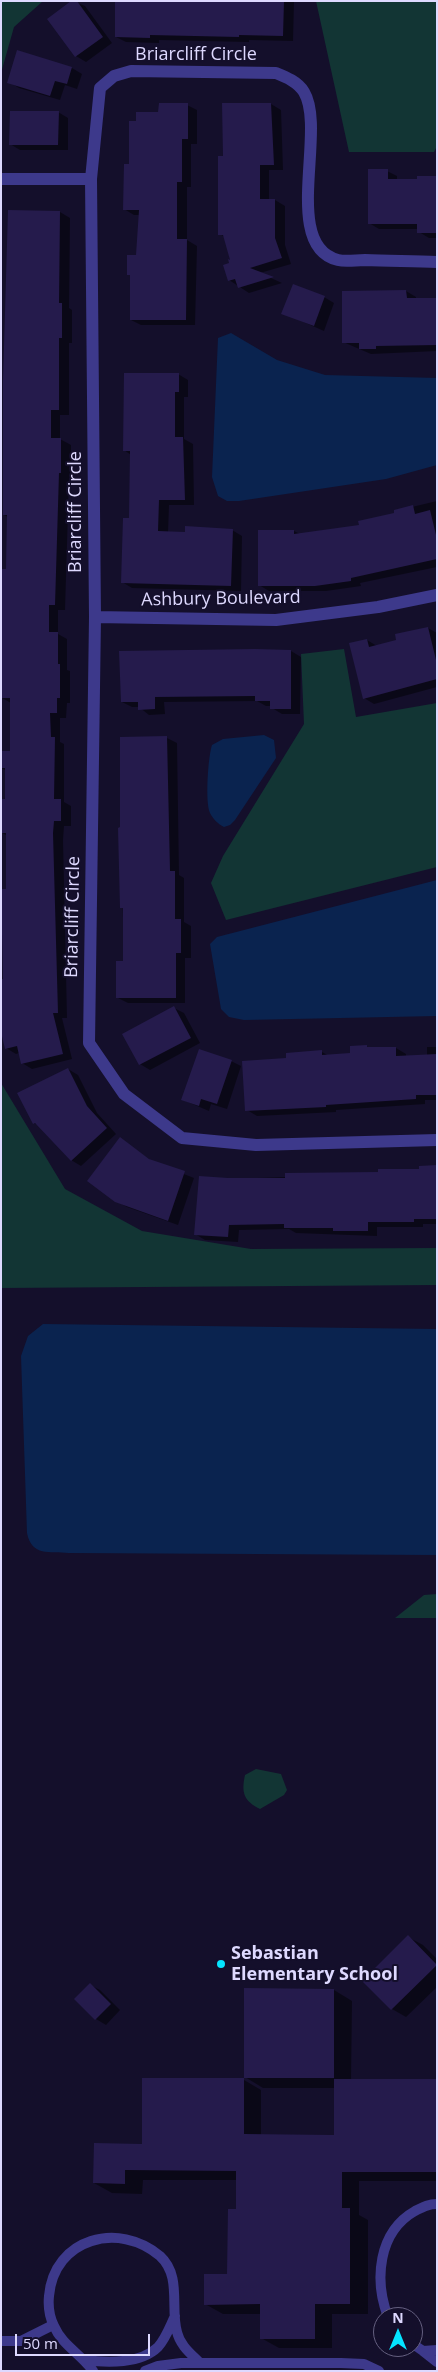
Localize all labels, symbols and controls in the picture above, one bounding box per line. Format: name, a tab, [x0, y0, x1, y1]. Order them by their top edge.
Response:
street label: Briarcliff Circle	[135, 44, 257, 66]
street label: Briarcliff Circle	[65, 451, 87, 573]
street label: Ashbury Boulevard	[141, 587, 301, 611]
street label: Briarcliff Circle	[61, 856, 85, 978]
place label: Sebastian Elementary School	[231, 1943, 398, 1986]
marker: Sebastian Elementary School	[215, 1958, 227, 1970]
north arrow	[373, 2307, 423, 2357]
text: N	[392, 2308, 404, 2327]
scale bar	[18, 2324, 152, 2356]
text: 50 m	[23, 2333, 58, 2353]

